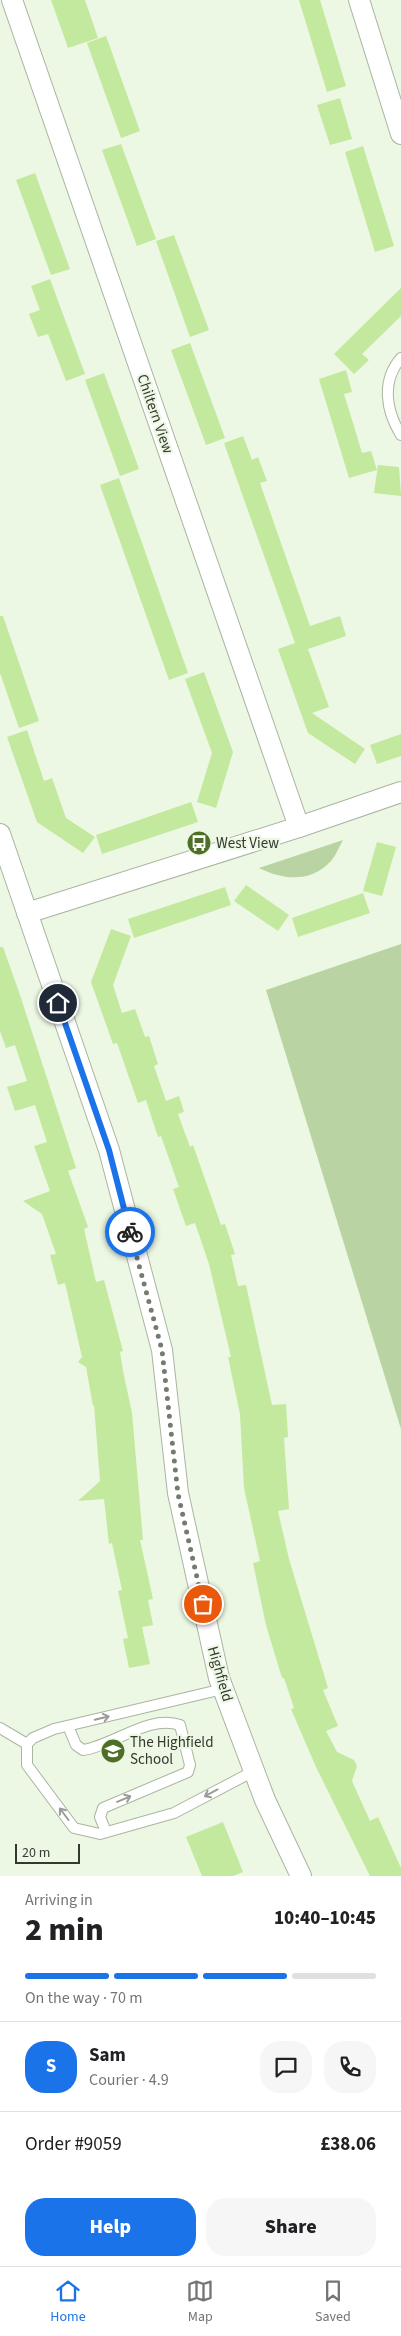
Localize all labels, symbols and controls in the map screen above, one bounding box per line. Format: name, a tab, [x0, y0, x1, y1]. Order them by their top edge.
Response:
street label: Chiltern View	[132, 371, 178, 457]
bus stop icon: West View	[186, 830, 212, 856]
place label: West View	[216, 833, 279, 854]
pin	[37, 982, 79, 1024]
icon: home	[44, 989, 72, 1017]
courier	[105, 1207, 155, 1257]
icon: bike	[116, 1218, 144, 1246]
pin	[182, 1583, 224, 1625]
icon: bag	[189, 1590, 217, 1618]
street label: Highfield	[202, 1644, 238, 1704]
one-way arrow	[93, 1713, 109, 1722]
place label: The Highfield School	[130, 1732, 214, 1770]
school or university icon: The Highfield School	[100, 1738, 126, 1764]
one-way arrow	[204, 1789, 219, 1799]
one-way arrow	[116, 1793, 131, 1803]
one-way arrow	[59, 1807, 69, 1821]
scale bar	[15, 1841, 80, 1864]
text: 20 m	[22, 1843, 50, 1863]
text: Arriving in	[25, 1889, 93, 1911]
text: 10:40–10:45	[274, 1905, 376, 1932]
text: 2 min	[25, 1907, 104, 1953]
text: On the way · 70 m	[25, 1987, 142, 2009]
button: chat	[260, 2041, 312, 2093]
button: phone	[324, 2041, 376, 2093]
text: Sam	[89, 2042, 126, 2069]
text: S	[46, 2053, 56, 2080]
text: Courier · 4.9	[89, 2069, 169, 2091]
text: Order #9059	[25, 2131, 122, 2158]
text: £38.06	[320, 2131, 376, 2158]
button: Help	[25, 2198, 196, 2256]
button: Share	[206, 2198, 376, 2256]
tab: Home	[50, 2277, 86, 2327]
tab: Map	[186, 2277, 214, 2327]
tab: Saved	[315, 2277, 351, 2327]

